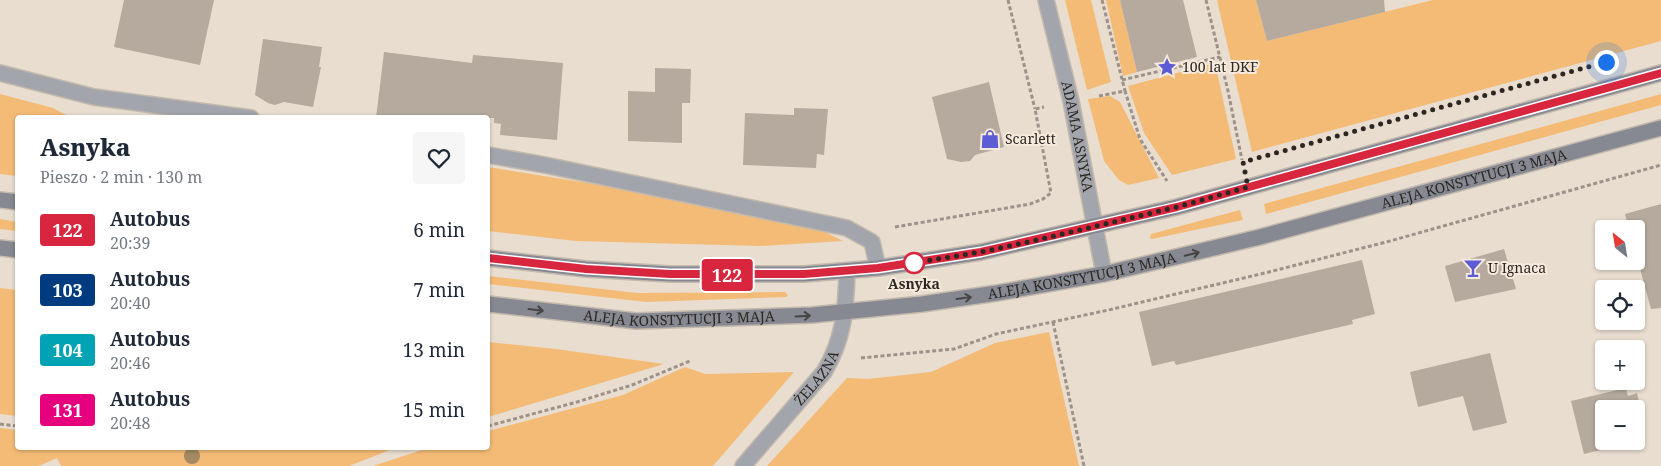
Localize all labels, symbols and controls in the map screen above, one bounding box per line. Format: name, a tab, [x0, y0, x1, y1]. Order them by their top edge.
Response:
your location	[1594, 50, 1619, 75]
place icon: 100 lat DKF	[1156, 56, 1178, 78]
place label: 100 lat DKF	[1182, 57, 1258, 76]
street label: ADAMA ASNYKA	[1057, 79, 1098, 194]
shop icon: Scarlett	[979, 128, 1001, 150]
place label: Scarlett	[1005, 129, 1056, 148]
text: Asnyka	[40, 130, 131, 163]
button: heart	[413, 132, 465, 184]
street label: ALEJA KONSTYTUCJI 3 MAJA	[1379, 144, 1569, 213]
text: Pieszo · 2 min · 130 m	[40, 166, 202, 188]
text: Autobus	[110, 206, 190, 232]
text: 6 min	[413, 217, 465, 243]
text: 122	[52, 218, 83, 242]
north arrow	[1595, 220, 1645, 270]
map controls	[1595, 220, 1645, 450]
text: 20:39	[110, 232, 150, 254]
street label: ALEJA KONSTYTUCJI 3 MAJA	[986, 247, 1178, 303]
one-way arrow	[1184, 249, 1200, 258]
marker: Asnyka	[903, 252, 925, 274]
bar icon: U Ignaca	[1462, 257, 1484, 279]
place label: U Ignaca	[1488, 258, 1546, 277]
line badge: 122	[698, 259, 756, 291]
text: 122	[712, 263, 742, 287]
text: Autobus	[110, 266, 190, 292]
place label: Asnyka	[888, 274, 940, 293]
text: 7 min	[413, 277, 465, 303]
text: 103	[52, 278, 83, 302]
button: locate	[1595, 280, 1645, 330]
text: 20:40	[110, 292, 150, 314]
one-way arrow	[956, 293, 972, 303]
one-way arrow	[528, 305, 544, 315]
street label: ALEJA KONSTYTUCJI 3 MAJA	[583, 305, 775, 330]
one-way arrow	[794, 311, 810, 320]
text: Autobus	[110, 326, 190, 352]
text: 13 min	[403, 337, 465, 363]
text: 104	[52, 338, 83, 362]
button: +	[1595, 340, 1645, 390]
street label: ŻELAZNA	[789, 347, 843, 409]
text: 20:46	[110, 352, 150, 374]
text: Autobus	[110, 386, 190, 412]
text: 15 min	[403, 397, 465, 423]
text: 131	[52, 398, 83, 422]
button: −	[1595, 400, 1645, 450]
text: 20:48	[110, 412, 150, 434]

